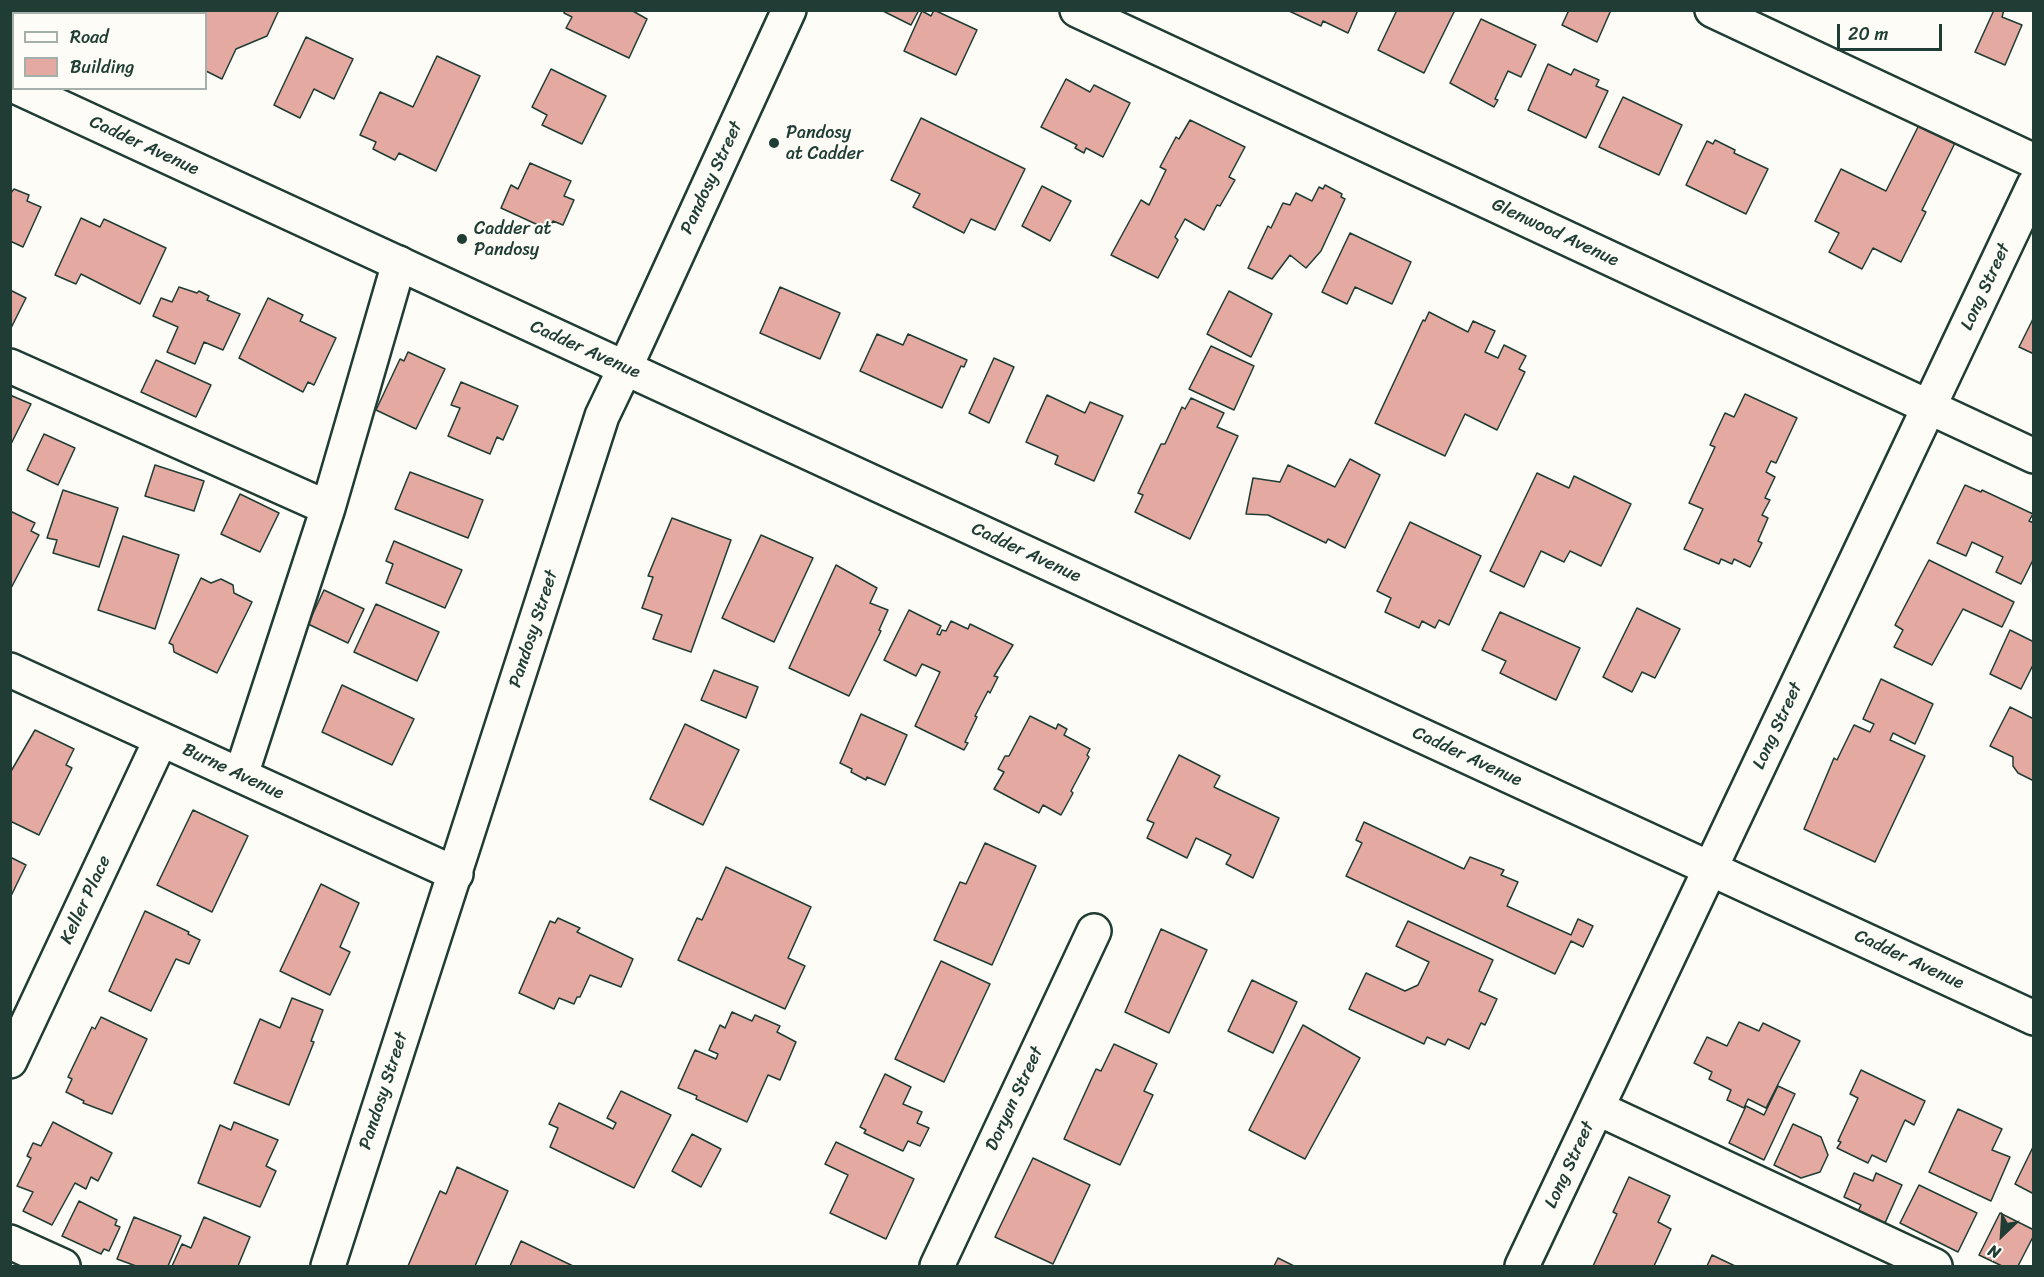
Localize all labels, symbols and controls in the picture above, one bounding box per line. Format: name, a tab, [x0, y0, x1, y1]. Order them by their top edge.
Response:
legend	[12, 12, 207, 90]
scale bar	[1840, 12, 1945, 50]
text: 20 m	[1848, 18, 1888, 50]
text: Road	[70, 21, 109, 53]
text: Building	[70, 51, 134, 83]
street label: Cadder Avenue	[86, 111, 202, 181]
street label: Pandosy Street	[676, 118, 748, 238]
place label: Pandosy at Cadder	[786, 122, 863, 164]
marker: Pandosy at Cadder	[767, 136, 781, 150]
street label: Glenwood Avenue	[1488, 194, 1622, 272]
place label: Cadder at Pandosy	[474, 218, 551, 260]
marker: Cadder at Pandosy	[455, 232, 469, 246]
street label: Long Street	[1957, 240, 2015, 334]
street label: Cadder Avenue	[527, 316, 643, 384]
street label: Cadder Avenue	[968, 518, 1084, 588]
street label: Pandosy Street	[505, 568, 563, 690]
street label: Long Street	[1749, 679, 1807, 773]
street label: Cadder Avenue	[1409, 722, 1525, 792]
street label: Burne Avenue	[179, 739, 287, 805]
street label: Keller Place	[56, 852, 116, 948]
street label: Cadder Avenue	[1851, 925, 1967, 995]
street label: Pandosy Street	[355, 1030, 413, 1152]
street label: Doryan Street	[981, 1043, 1049, 1155]
street label: Long Street	[1541, 1118, 1599, 1212]
north arrow	[1972, 1205, 2032, 1265]
text: N	[1983, 1236, 2005, 1267]

